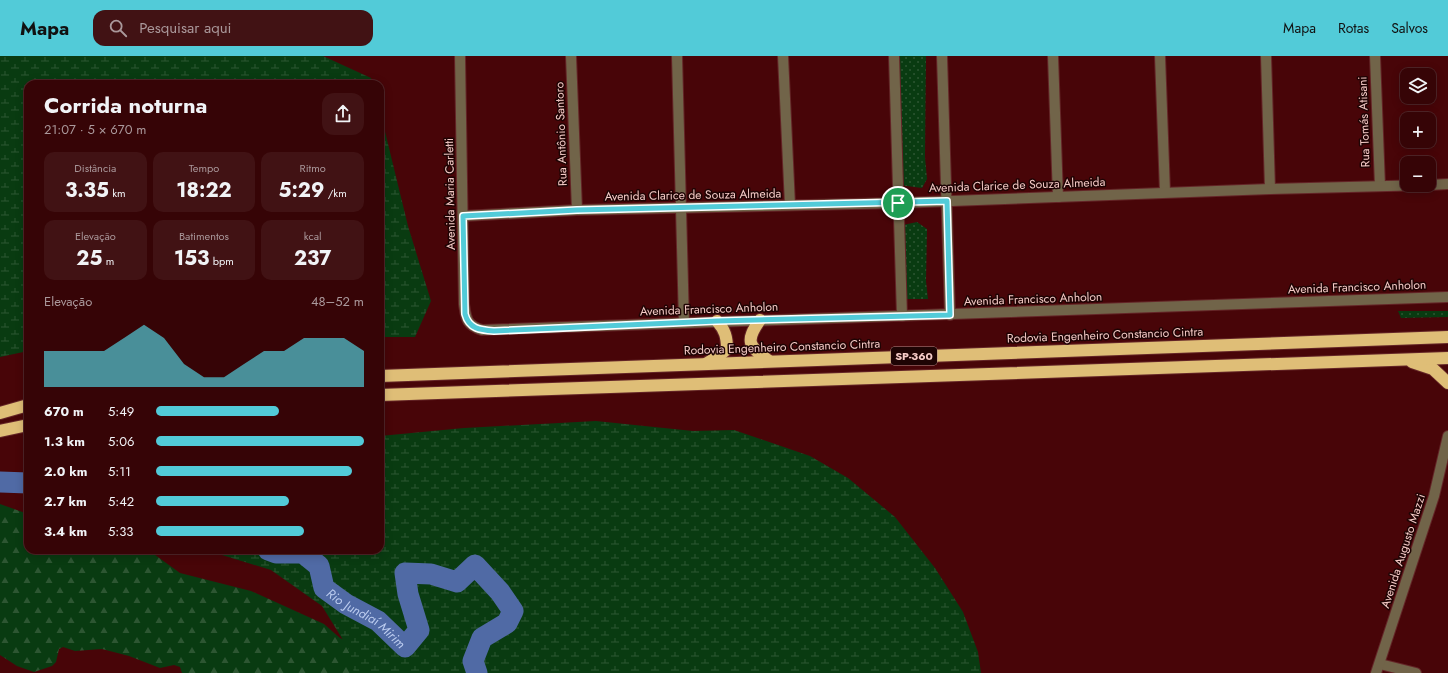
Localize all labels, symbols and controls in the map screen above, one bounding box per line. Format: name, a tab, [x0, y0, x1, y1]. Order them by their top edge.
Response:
search box	[93, 10, 373, 46]
text: Mapa	[20, 15, 69, 42]
icon: search	[107, 17, 129, 39]
text: Pesquisar aqui	[139, 17, 231, 39]
text: Mapa	[1283, 18, 1316, 38]
text: Rotas	[1338, 18, 1369, 38]
text: Salvos	[1391, 18, 1428, 38]
map controls	[1400, 68, 1436, 192]
button: layers	[1400, 68, 1436, 104]
street label: Rua Tomás Atisani	[1353, 76, 1375, 168]
street label: Rua Antônio Santoro	[550, 81, 572, 186]
text: Corrida noturna	[44, 89, 207, 121]
button: share	[322, 93, 364, 135]
button: +	[1400, 112, 1436, 148]
text: 21:07 · 5 × 670 m	[44, 120, 147, 139]
street label: Avenida Maria Carletti	[440, 138, 460, 250]
button: −	[1400, 156, 1436, 192]
text: Distância	[74, 160, 116, 176]
text: Tempo	[189, 160, 219, 176]
text: Ritmo	[300, 160, 326, 176]
street label: Avenida Clarice de Souza Almeida	[928, 173, 1106, 197]
text: 3.35	[65, 176, 109, 205]
text: 18:22	[176, 176, 232, 205]
text: 5:29	[279, 176, 324, 205]
street label: Avenida Clarice de Souza Almeida	[605, 184, 782, 206]
text: km	[109, 185, 126, 201]
text: /km	[324, 185, 347, 201]
pin	[881, 186, 915, 220]
icon: arrive	[887, 192, 909, 214]
text: Elevação	[75, 228, 116, 244]
text: Batimentos	[179, 228, 229, 244]
text: kcal	[304, 228, 322, 244]
text: 25	[76, 244, 102, 273]
text: 153	[174, 244, 210, 273]
text: 237	[294, 244, 331, 273]
text: m	[102, 253, 114, 269]
text: bpm	[210, 253, 234, 269]
street label: Avenida Francisco Anholon	[1288, 276, 1426, 298]
street label: Avenida Francisco Anholon	[964, 288, 1102, 310]
text: Elevação	[44, 292, 92, 311]
text: 48–52 m	[311, 292, 364, 311]
street label: Avenida Francisco Anholon	[640, 298, 778, 320]
street label: Rodovia Engenheiro Constancio Cintra	[1007, 323, 1204, 347]
street label: Rodovia Engenheiro Constancio Cintra	[684, 335, 881, 359]
road number: SP-360	[891, 347, 937, 365]
text: 670 m	[44, 402, 84, 421]
text: 5:49	[108, 402, 134, 421]
text: 1.3 km	[44, 432, 85, 451]
text: 5:06	[108, 432, 135, 451]
text: 2.0 km	[44, 462, 87, 481]
text: 5:11	[108, 462, 131, 481]
text: 2.7 km	[44, 492, 87, 511]
text: 5:42	[108, 492, 134, 511]
street label: Avenida Augusto Mazzi	[1376, 492, 1430, 610]
text: 3.4 km	[44, 522, 87, 541]
text: 5:33	[108, 522, 133, 541]
water label: Rio Jundiaí Mirim	[323, 584, 410, 653]

